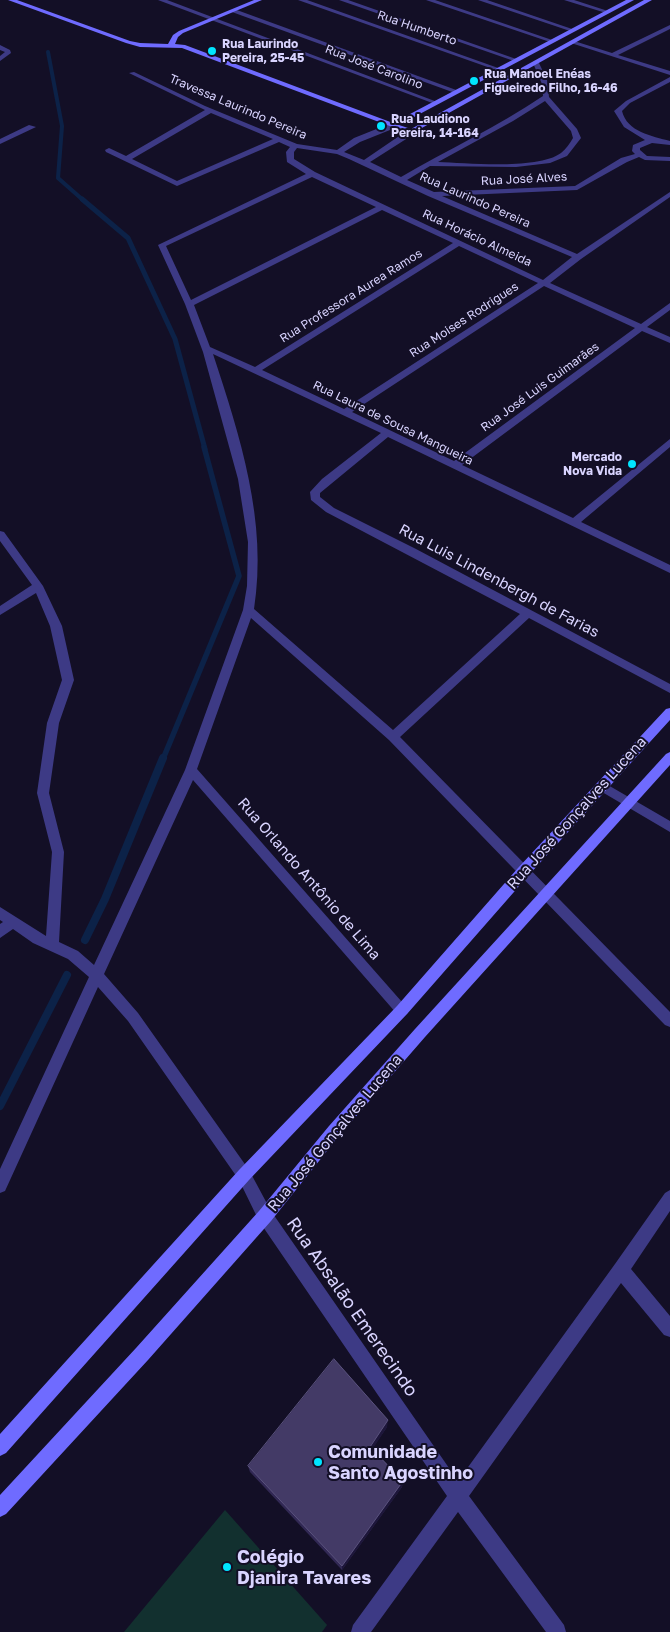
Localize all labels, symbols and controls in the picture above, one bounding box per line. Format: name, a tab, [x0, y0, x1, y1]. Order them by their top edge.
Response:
street label: Rua Humberto	[375, 8, 459, 48]
place label: Rua Laurindo Pereira, 25-45	[222, 37, 304, 65]
street label: Rua José Carolino	[323, 42, 425, 92]
marker: Rua Laurindo Pereira, 25-45	[206, 45, 218, 57]
place label: Rua Manoel Enéas Figueiredo Filho, 16-46	[484, 67, 618, 95]
street label: Travessa Laurindo Pereira	[167, 71, 309, 143]
marker: Rua Manoel Enéas Figueiredo Filho, 16-46	[468, 75, 480, 87]
place label: Rua Laudiono Pereira, 14-164	[391, 112, 479, 140]
marker: Rua Laudiono Pereira, 14-164	[375, 120, 387, 132]
street label: Rua Laurindo Pereira	[417, 169, 533, 231]
street label: Rua José Alves	[481, 170, 567, 188]
street label: Rua Horácio Almeida	[420, 206, 534, 270]
street label: Rua Professora Aurea Ramos	[277, 246, 425, 346]
street label: Rua Moises Rodrigues	[407, 279, 521, 361]
street label: Rua José Luis Guimarães	[478, 339, 602, 435]
street label: Rua Laura de Sousa Mangueira	[311, 378, 475, 468]
place label: Mercado Nova Vida	[563, 450, 622, 478]
marker: Mercado Nova Vida	[626, 458, 638, 470]
street label: Rua Luis Lindenbergh de Farias	[396, 520, 602, 642]
street label: Rua José Gonçalves Lucena	[504, 733, 650, 893]
street label: Rua Orlando Antônio de Lima	[234, 794, 384, 964]
street label: Rua José Gonçalves Lucena	[264, 1051, 406, 1215]
street label: Rua Absalão Emerecindo	[282, 1213, 422, 1401]
place label: Comunidade Santo Agostinho	[328, 1441, 473, 1484]
marker: Comunidade Santo Agostinho	[312, 1456, 324, 1468]
place label: Colégio Djanira Tavares	[237, 1546, 371, 1588]
marker: Colégio Djanira Tavares	[221, 1561, 233, 1573]

